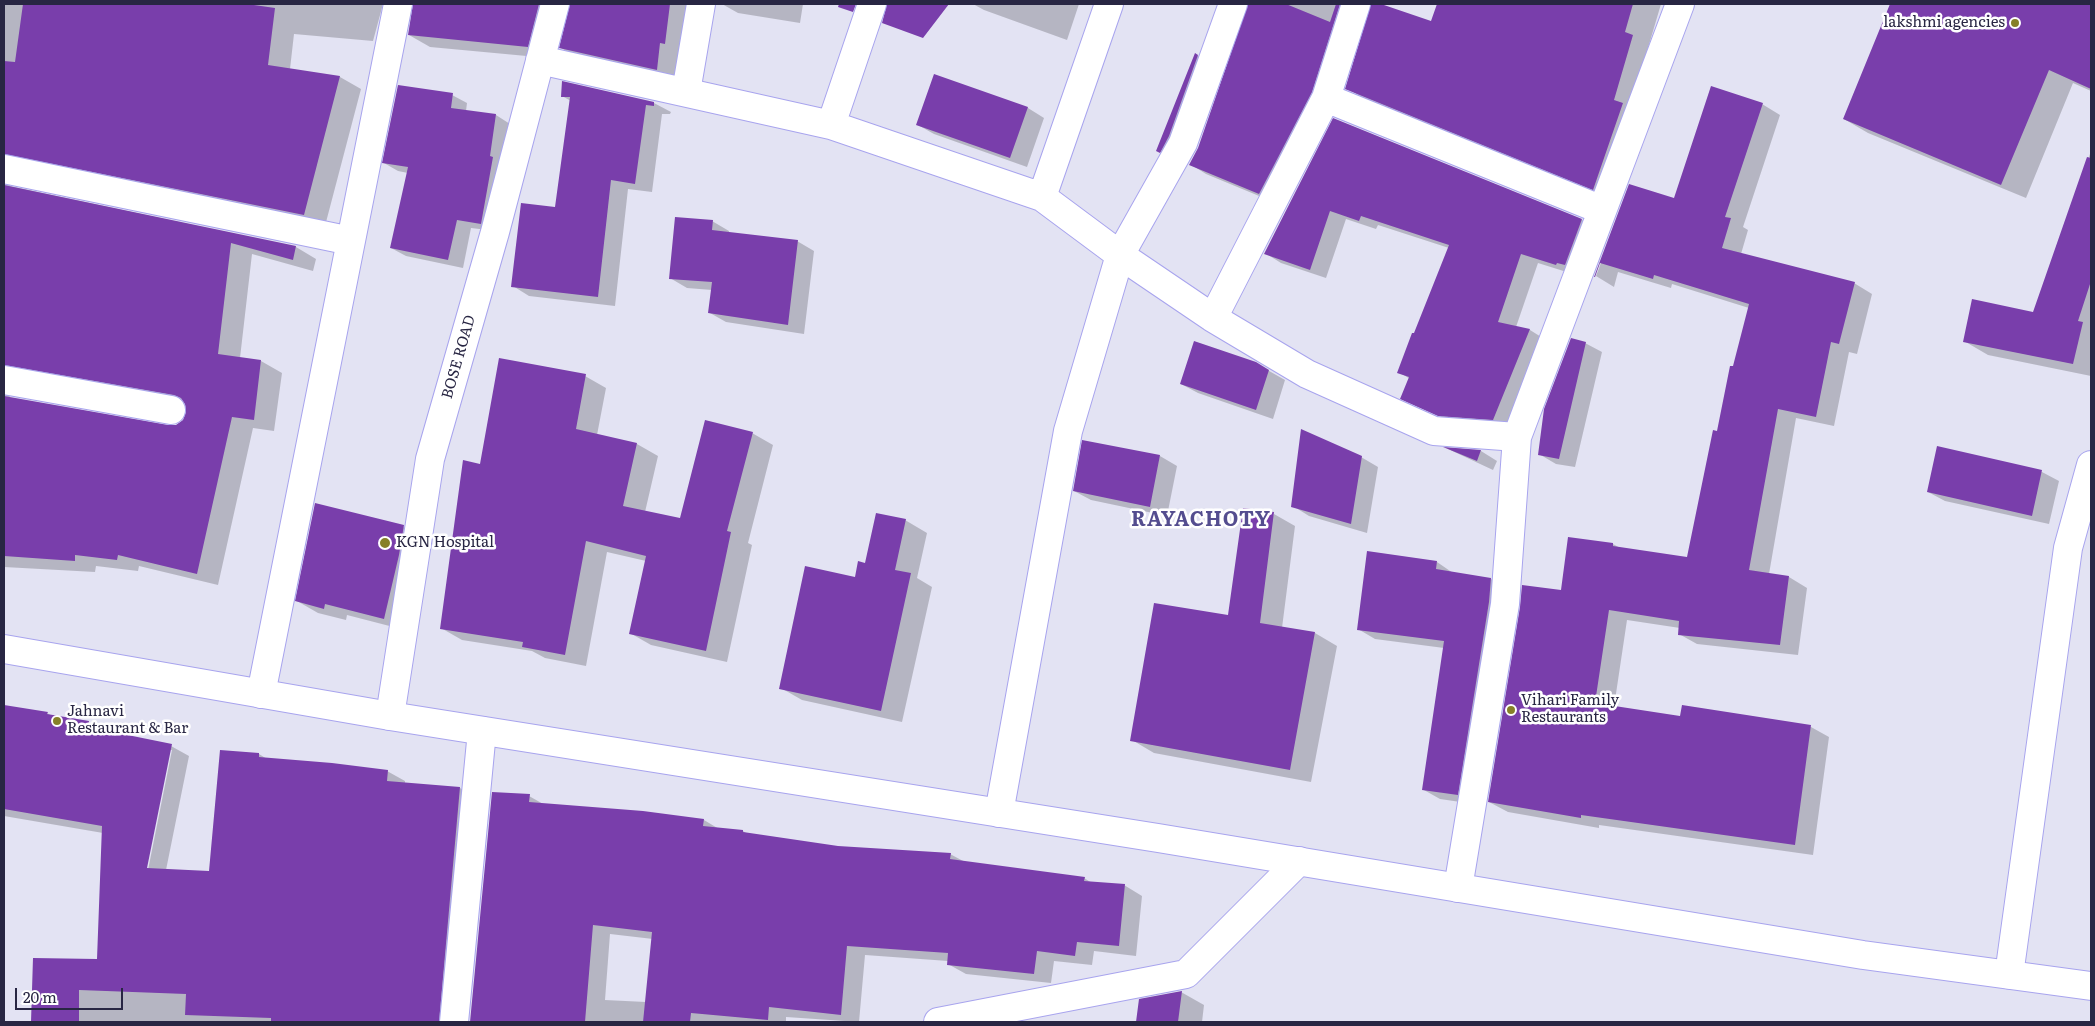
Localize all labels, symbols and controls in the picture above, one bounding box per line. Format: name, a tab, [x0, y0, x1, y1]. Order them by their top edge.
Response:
place label: lakshmi agencies	[1883, 14, 2005, 32]
marker: lakshmi agencies	[2009, 17, 2021, 29]
street label: BOSE ROAD	[438, 313, 480, 401]
district label: RAYACHOTY	[1130, 508, 1272, 532]
place label: KGN Hospital	[396, 534, 494, 552]
marker: KGN Hospital	[378, 536, 392, 550]
place label: Vihari Family Restaurants	[1521, 692, 1619, 727]
place label: Jahnavi Restaurant & Bar	[67, 703, 188, 738]
marker: Vihari Family Restaurants	[1505, 704, 1517, 716]
marker: Jahnavi Restaurant & Bar	[51, 715, 63, 727]
scale bar	[18, 978, 125, 1010]
text: 20 m	[23, 985, 57, 1008]

